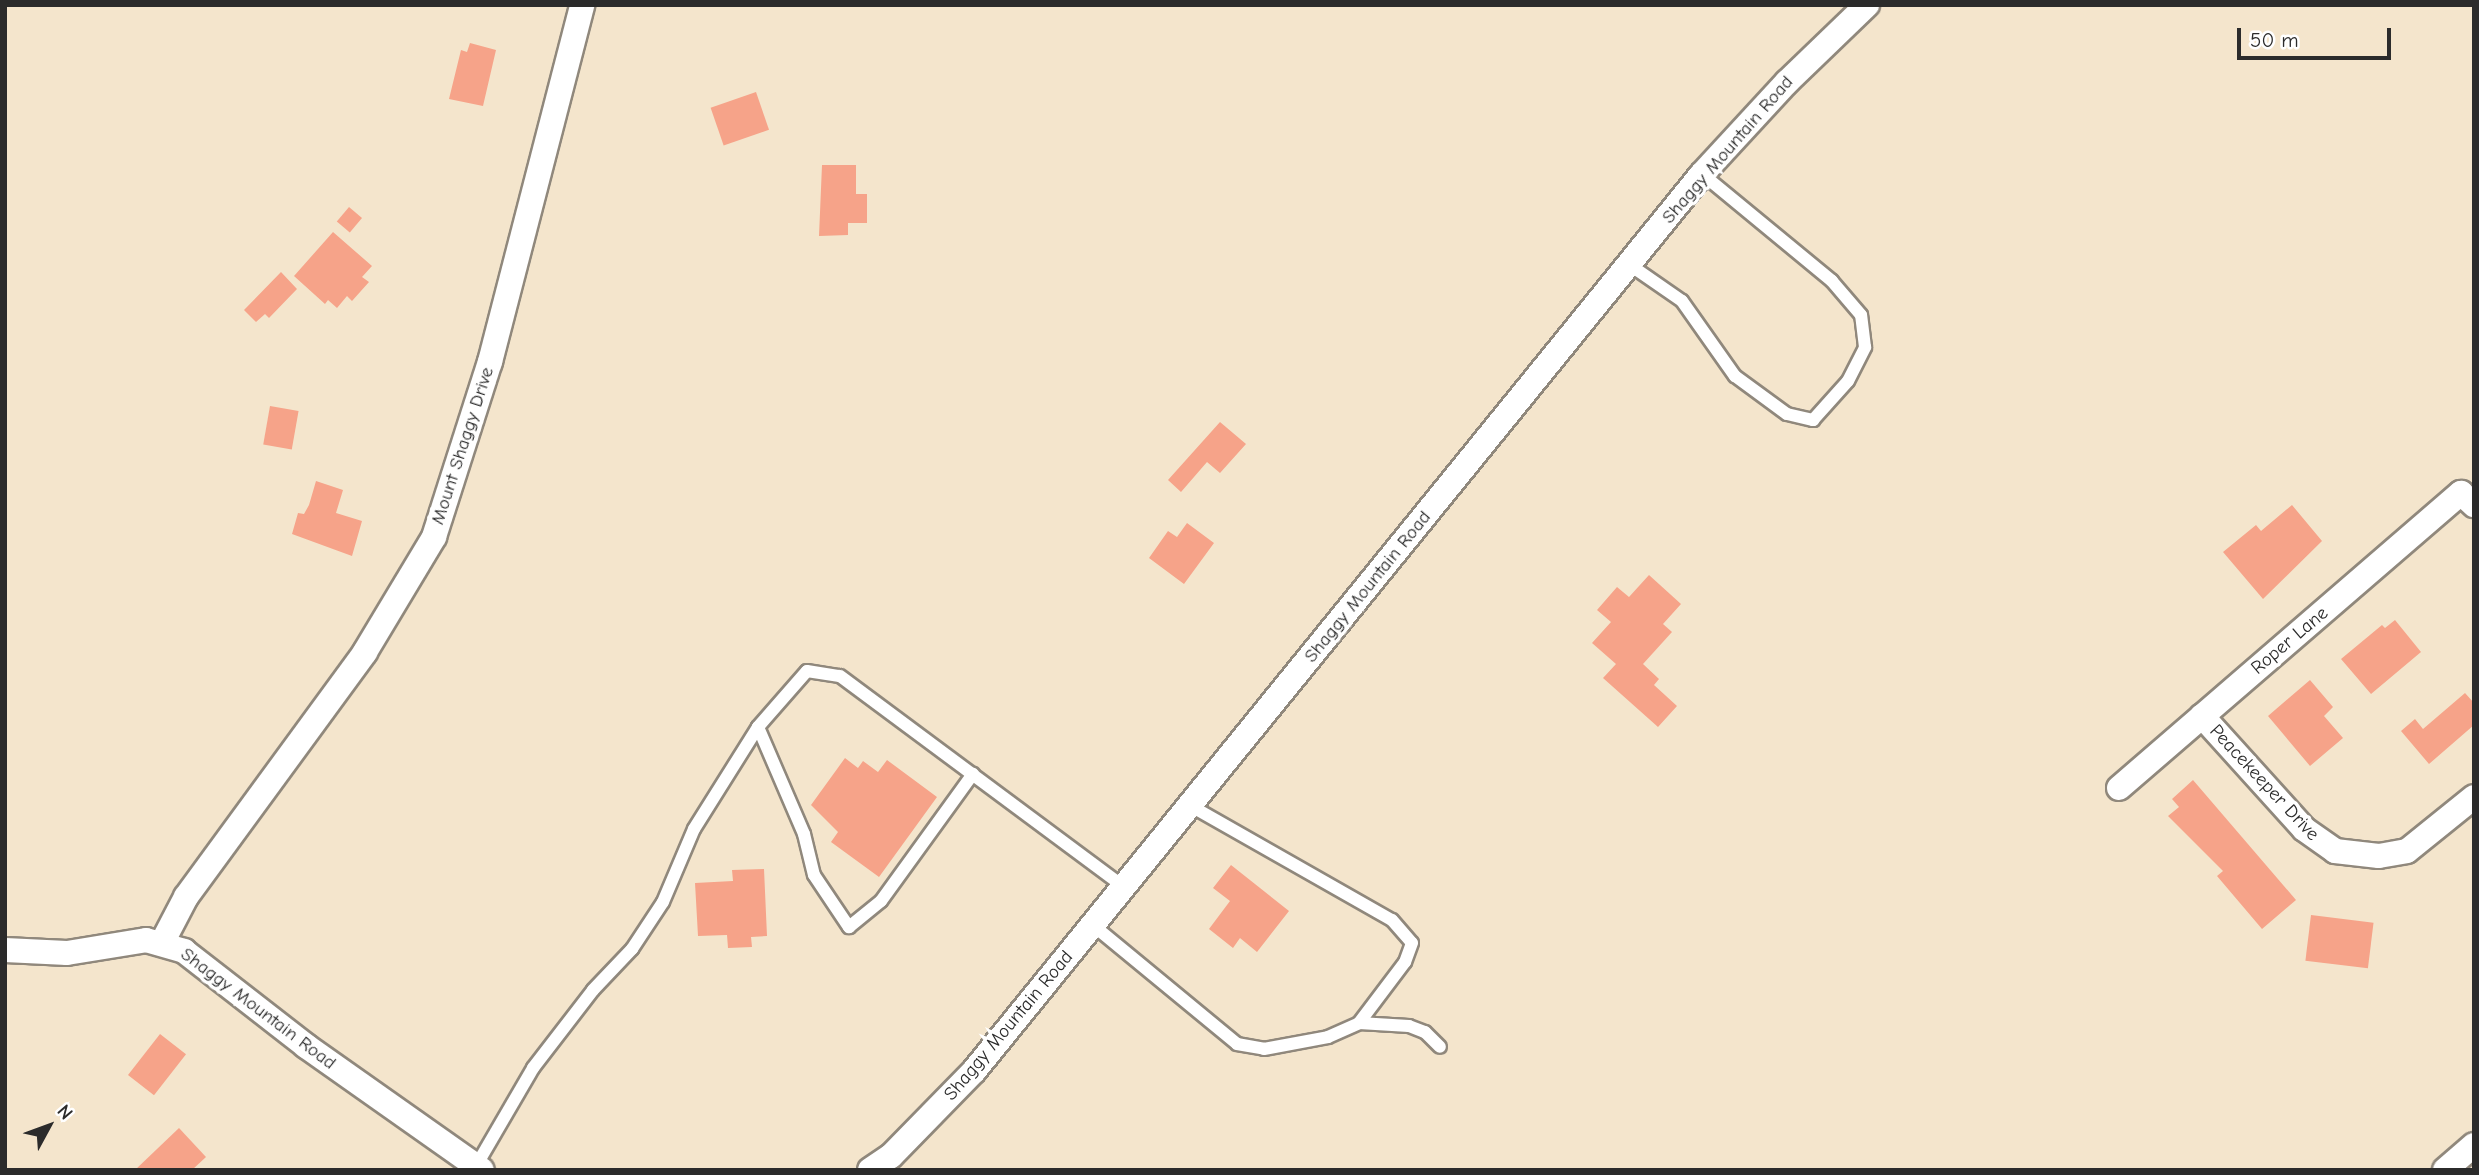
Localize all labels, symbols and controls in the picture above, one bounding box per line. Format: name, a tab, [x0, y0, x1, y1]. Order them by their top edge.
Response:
scale bar	[2241, 14, 2395, 58]
text: 50 m	[2250, 28, 2299, 52]
street label: Shaggy Mountain Road	[1658, 71, 1798, 229]
street label: Mount Shaggy Drive	[427, 364, 499, 528]
street label: Shaggy Mountain Road	[1300, 507, 1436, 667]
street label: Roper Lane	[2247, 602, 2333, 680]
street label: Peacekeeper Drive	[2204, 720, 2324, 846]
street label: Shaggy Mountain Road	[176, 943, 340, 1075]
street label: Shaggy Mountain Road	[940, 946, 1078, 1106]
north arrow	[14, 1091, 84, 1161]
text: N	[52, 1100, 77, 1124]

